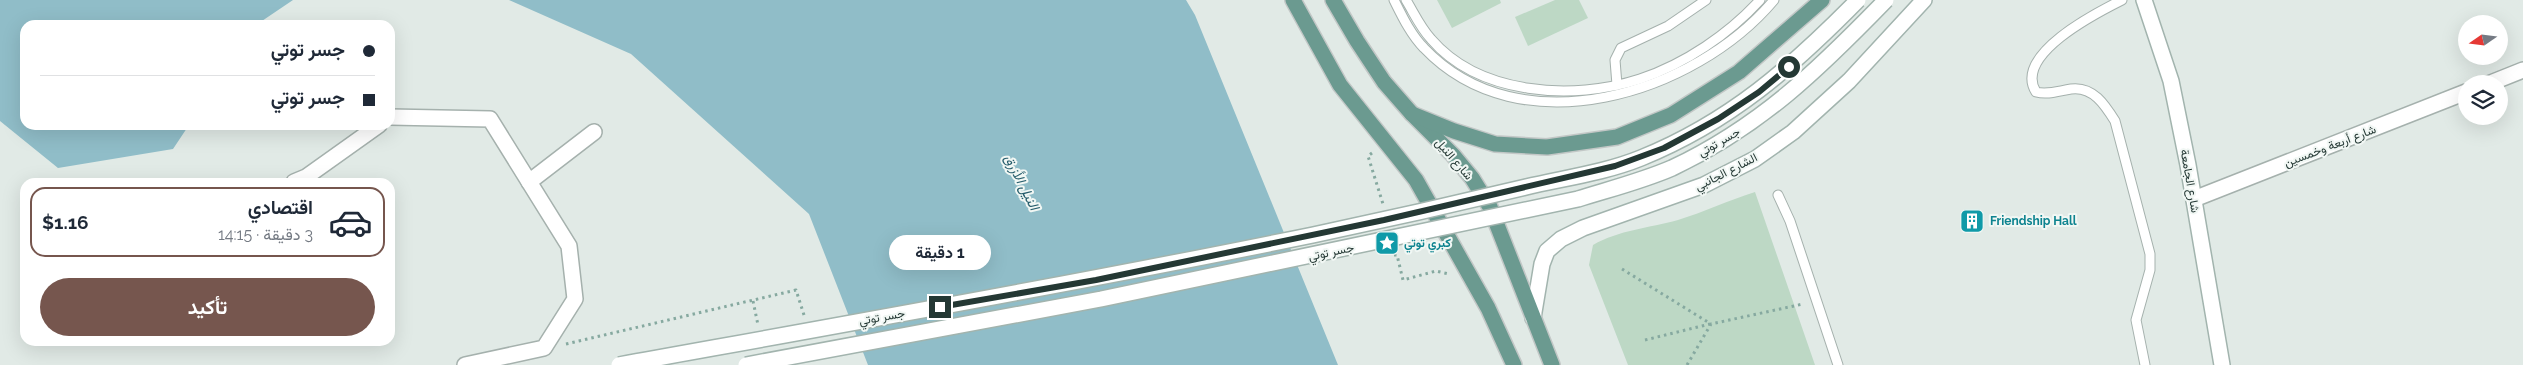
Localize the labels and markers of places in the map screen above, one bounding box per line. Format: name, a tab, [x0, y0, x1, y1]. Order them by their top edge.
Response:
building icon: Friendship Hall	[1959, 208, 1985, 234]
place label: Friendship Hall	[1990, 214, 2077, 228]
place icon: كبري توتي	[1374, 230, 1400, 256]
place label: كبري توتي	[1404, 236, 1451, 253]

